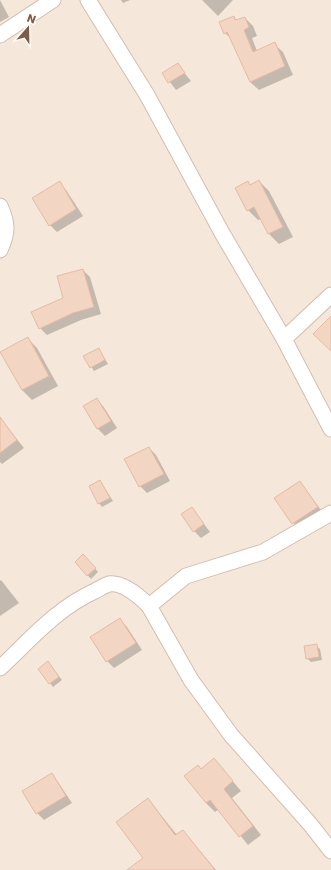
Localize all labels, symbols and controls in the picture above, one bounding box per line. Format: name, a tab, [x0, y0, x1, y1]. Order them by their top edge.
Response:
north arrow	[8, 8, 48, 48]
text: N	[25, 10, 38, 28]

